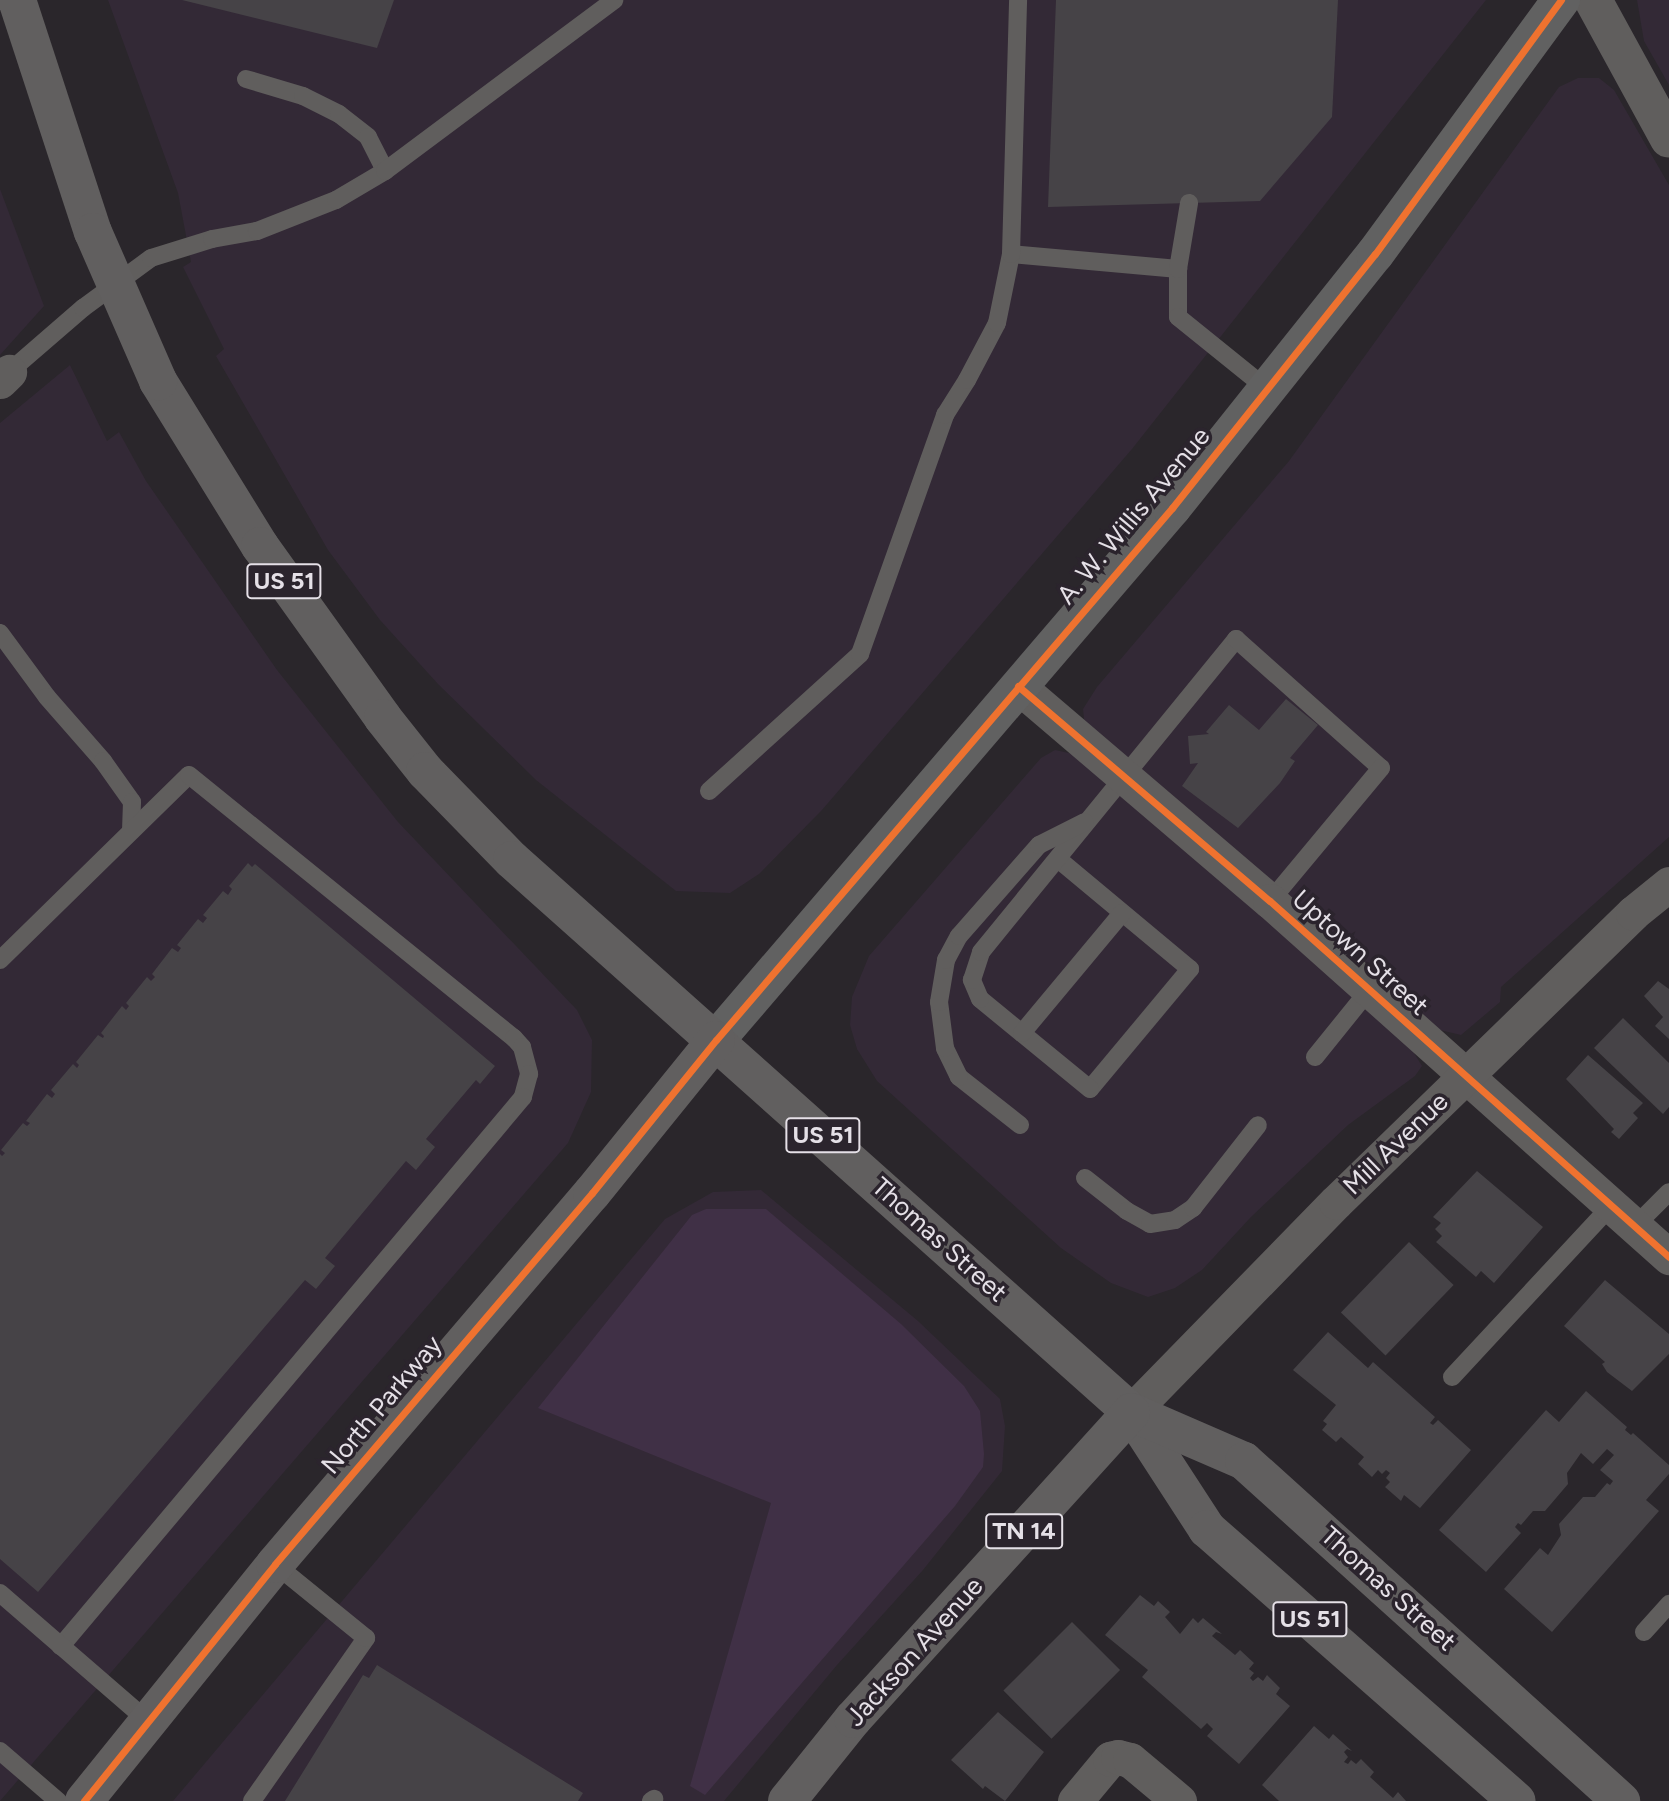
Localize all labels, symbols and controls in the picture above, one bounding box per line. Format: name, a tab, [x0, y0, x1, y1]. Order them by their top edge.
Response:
street label: A. W. Willis Avenue	[1051, 421, 1217, 611]
road number: US 51	[246, 560, 322, 602]
street label: Uptown Street	[1286, 884, 1434, 1022]
street label: Mill Avenue	[1337, 1086, 1455, 1202]
road number: US 51	[784, 1114, 862, 1156]
street label: Thomas Street	[865, 1171, 1013, 1309]
street label: North Parkway	[315, 1329, 449, 1481]
road number: TN 14	[984, 1511, 1064, 1552]
street label: Thomas Street	[1314, 1520, 1462, 1658]
street label: Jackson Avenue	[840, 1571, 990, 1733]
road number: US 51	[1272, 1598, 1348, 1639]

